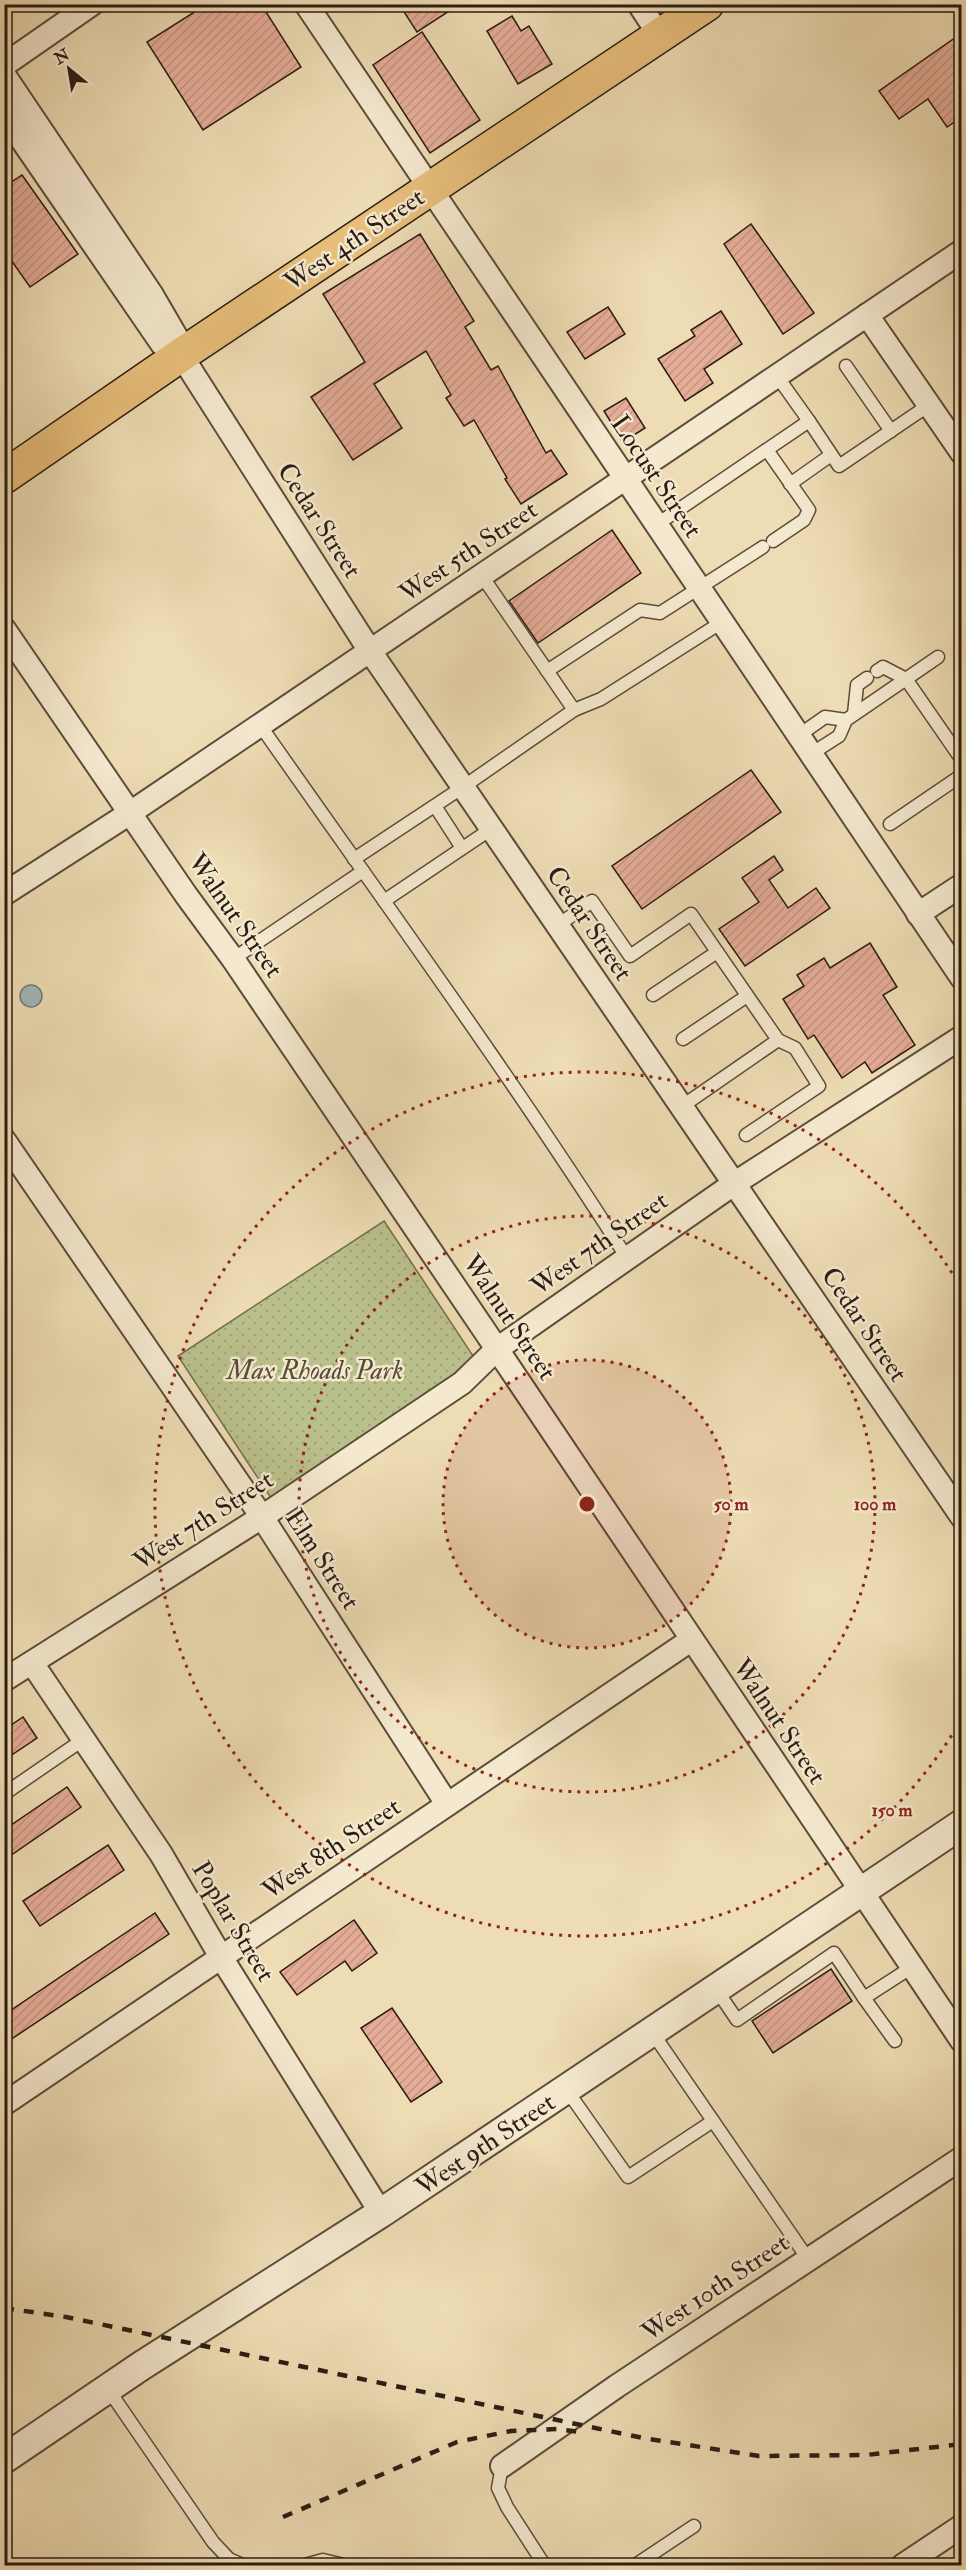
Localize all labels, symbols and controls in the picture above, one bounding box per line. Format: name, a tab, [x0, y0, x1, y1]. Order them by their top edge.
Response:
north arrow	[39, 39, 99, 99]
text: N	[50, 44, 74, 70]
street label: West 4th Street	[278, 181, 431, 299]
street label: Locust Street	[604, 409, 709, 544]
street label: Cedar Street	[270, 457, 368, 584]
street label: West 5th Street	[393, 494, 544, 610]
street label: Walnut Street	[180, 846, 290, 984]
street label: Cedar Street	[539, 860, 639, 987]
street label: West 7th Street	[524, 1185, 674, 1303]
street label: Walnut Street	[455, 1248, 563, 1386]
street label: Cedar Street	[814, 1261, 914, 1388]
park label: Max Rhoads Park	[225, 1355, 403, 1387]
street label: West 7th Street	[127, 1464, 279, 1578]
text: 50 m	[714, 1493, 749, 1516]
text: 100 m	[854, 1493, 897, 1516]
centre of rings	[577, 1494, 597, 1514]
street label: Elm Street	[278, 1503, 367, 1616]
street label: Walnut Street	[725, 1652, 833, 1790]
street label: West 8th Street	[255, 1791, 407, 1907]
text: 150 m	[871, 1799, 914, 1822]
street label: Poplar Street	[184, 1855, 282, 1988]
street label: West 9th Street	[409, 2086, 561, 2204]
street label: West 10th Street	[635, 2227, 795, 2349]

